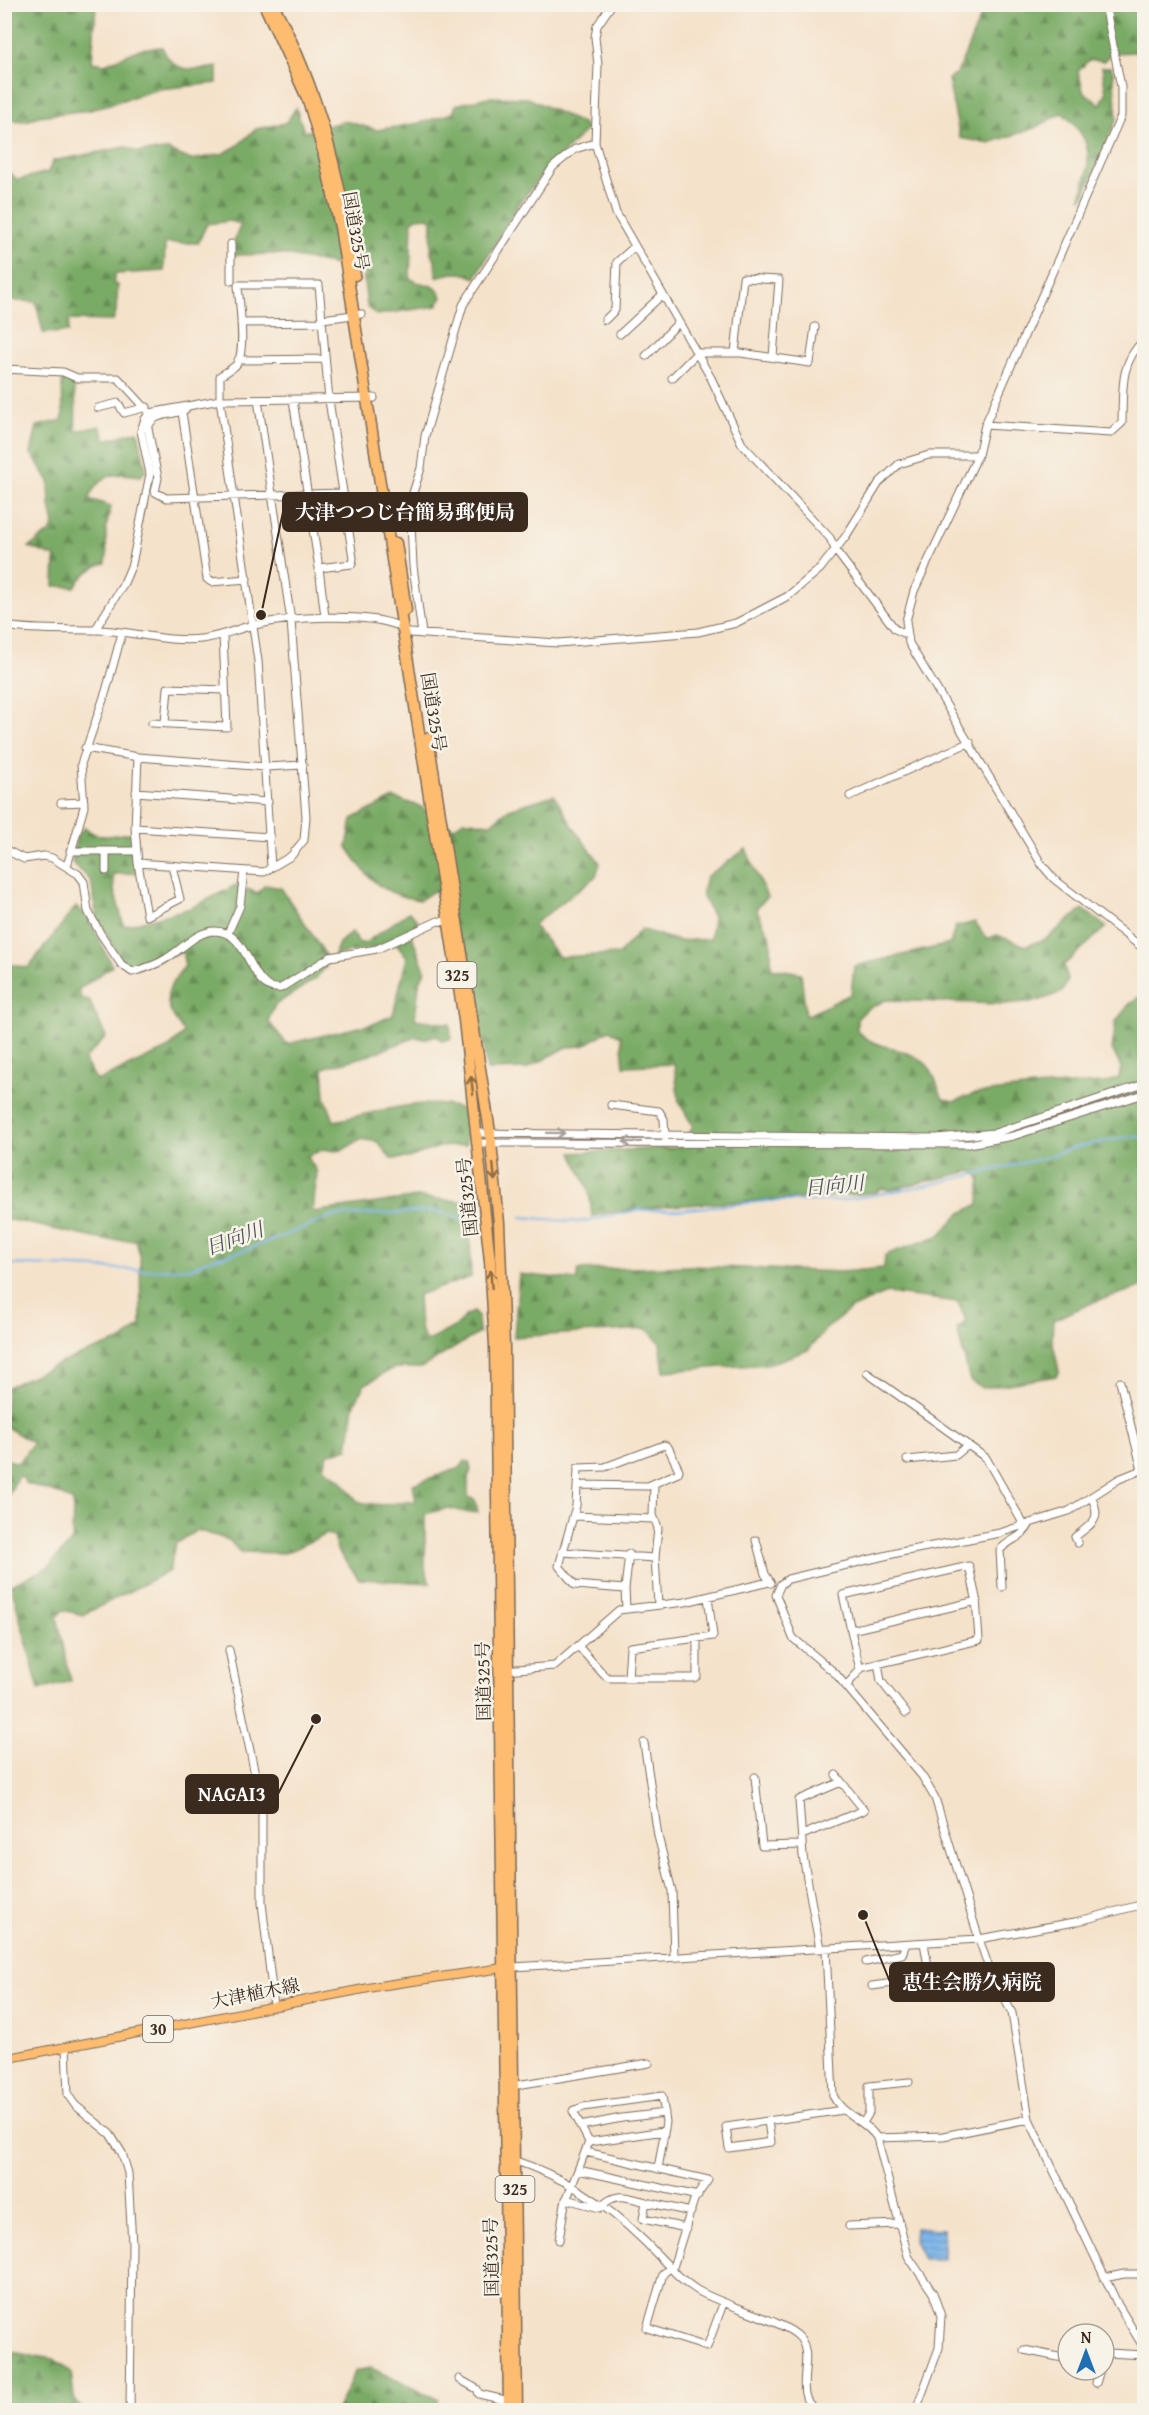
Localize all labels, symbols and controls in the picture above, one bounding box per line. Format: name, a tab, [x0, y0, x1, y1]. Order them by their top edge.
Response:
street label: 国道325号	[336, 189, 376, 273]
callout: 大津つつじ台簡易郵便局	[283, 493, 527, 531]
text: 大津つつじ台簡易郵便局	[295, 497, 515, 526]
street label: 国道325号	[414, 670, 454, 754]
road number: 325	[438, 962, 476, 988]
one-way arrow	[466, 1076, 477, 1096]
one-way arrow	[545, 1127, 565, 1139]
one-way arrow	[622, 1136, 642, 1148]
street label: 国道325号	[449, 1156, 485, 1238]
one-way arrow	[489, 1162, 500, 1182]
water label: 日向川	[803, 1167, 867, 1203]
water label: 日向川	[201, 1213, 269, 1262]
one-way arrow	[485, 1270, 496, 1290]
street label: 国道325号	[469, 1641, 497, 1721]
callout: NAGAI3	[186, 1775, 278, 1813]
text: NAGAI3	[198, 1779, 266, 1808]
callout: 恵生会勝久病院	[890, 1963, 1054, 2001]
text: 恵生会勝久病院	[902, 1967, 1042, 1996]
street label: 大津植木線	[208, 1971, 302, 2015]
road number: 30	[143, 2016, 173, 2042]
road number: 325	[496, 2176, 534, 2202]
street label: 国道325号	[477, 2217, 505, 2297]
north arrow	[1056, 2322, 1116, 2382]
text: N	[1081, 2325, 1092, 2349]

